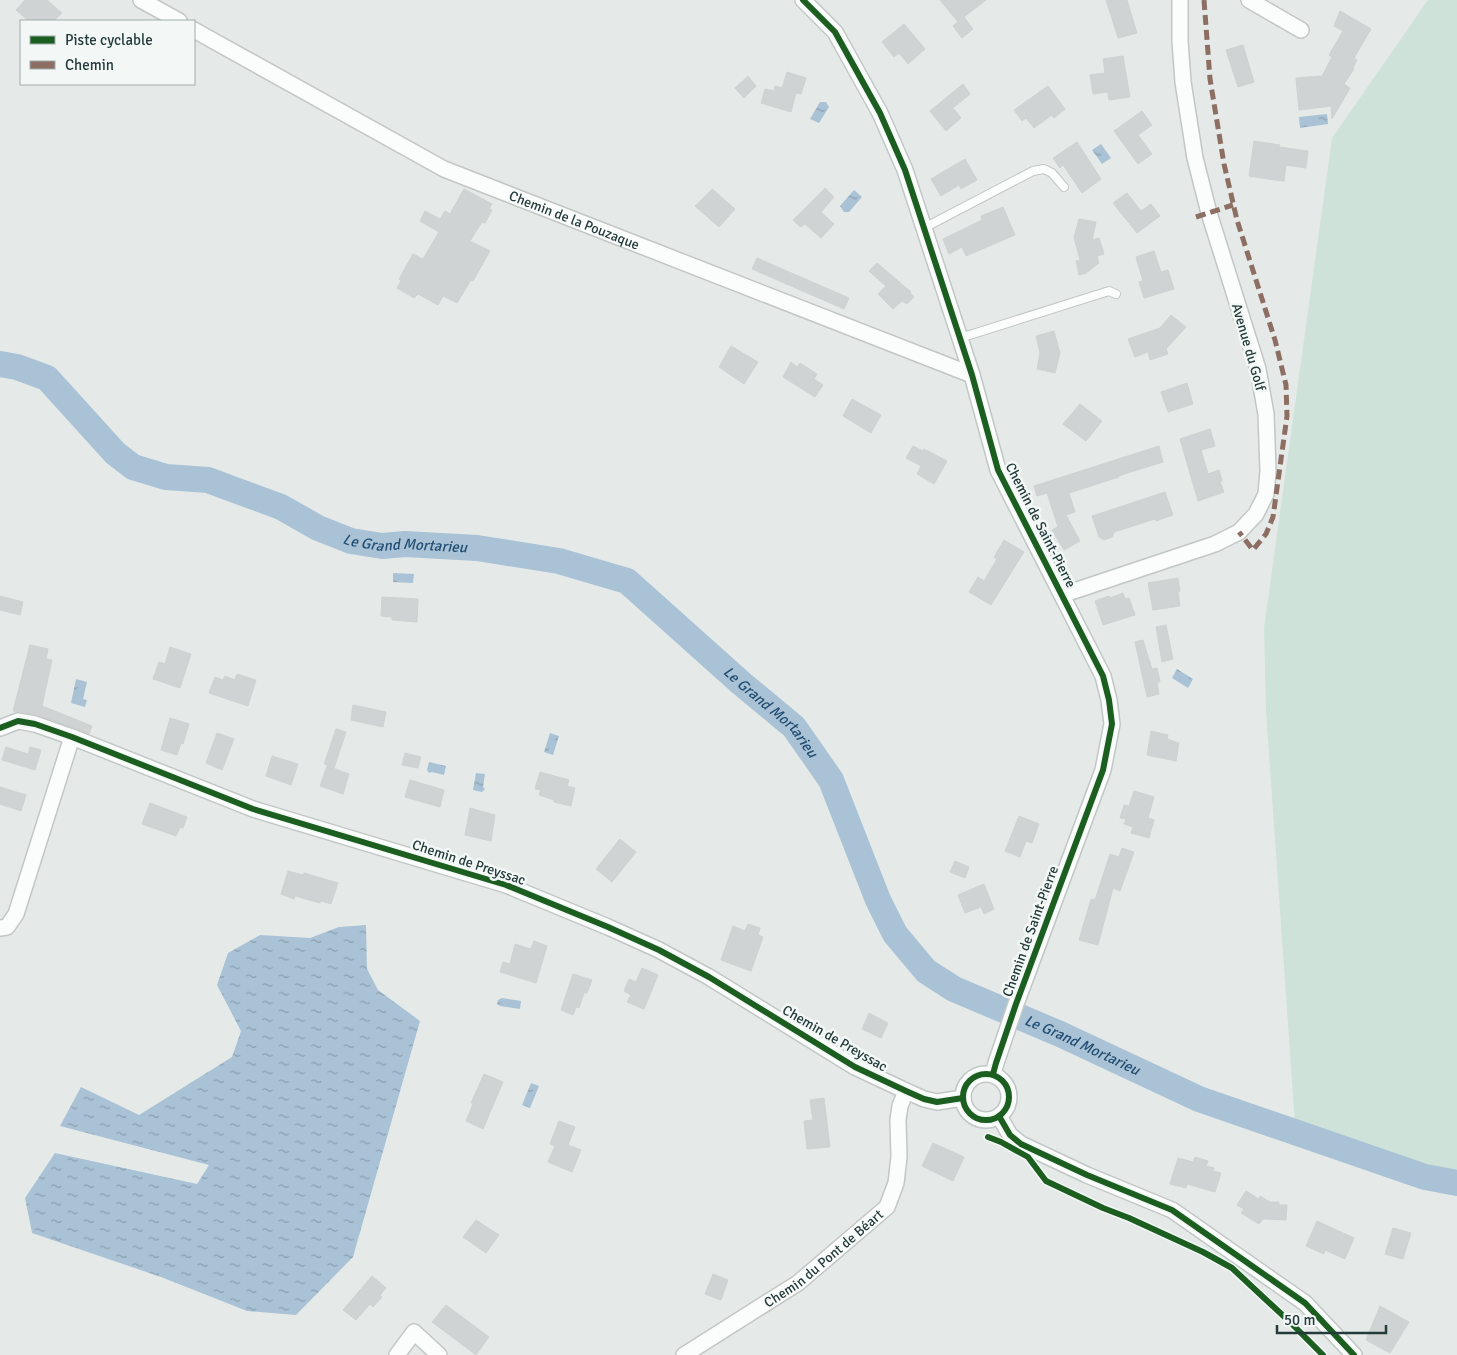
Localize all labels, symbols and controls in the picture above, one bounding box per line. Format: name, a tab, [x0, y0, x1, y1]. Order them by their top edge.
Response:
legend	[20, 20, 195, 85]
text: Piste cyclable	[65, 31, 153, 49]
text: Chemin	[65, 56, 114, 74]
street label: Chemin de la Pouzaque	[507, 187, 642, 253]
street label: Avenue du Golf	[1228, 302, 1269, 394]
street label: Chemin de Saint-Pierre	[1002, 460, 1079, 591]
water label: Le Grand Mortarieu	[340, 530, 468, 556]
water label: Le Grand Mortarieu	[720, 663, 822, 762]
street label: Chemin de Preyssac	[410, 836, 528, 889]
street label: Chemin de Saint-Pierre	[999, 863, 1062, 999]
street label: Chemin de Preyssac	[779, 1002, 890, 1076]
water label: Le Grand Mortarieu	[1022, 1011, 1143, 1079]
street label: Chemin du Pont de Béart	[761, 1206, 887, 1311]
scale bar	[1277, 1302, 1386, 1334]
text: 50 m	[1284, 1311, 1315, 1329]

